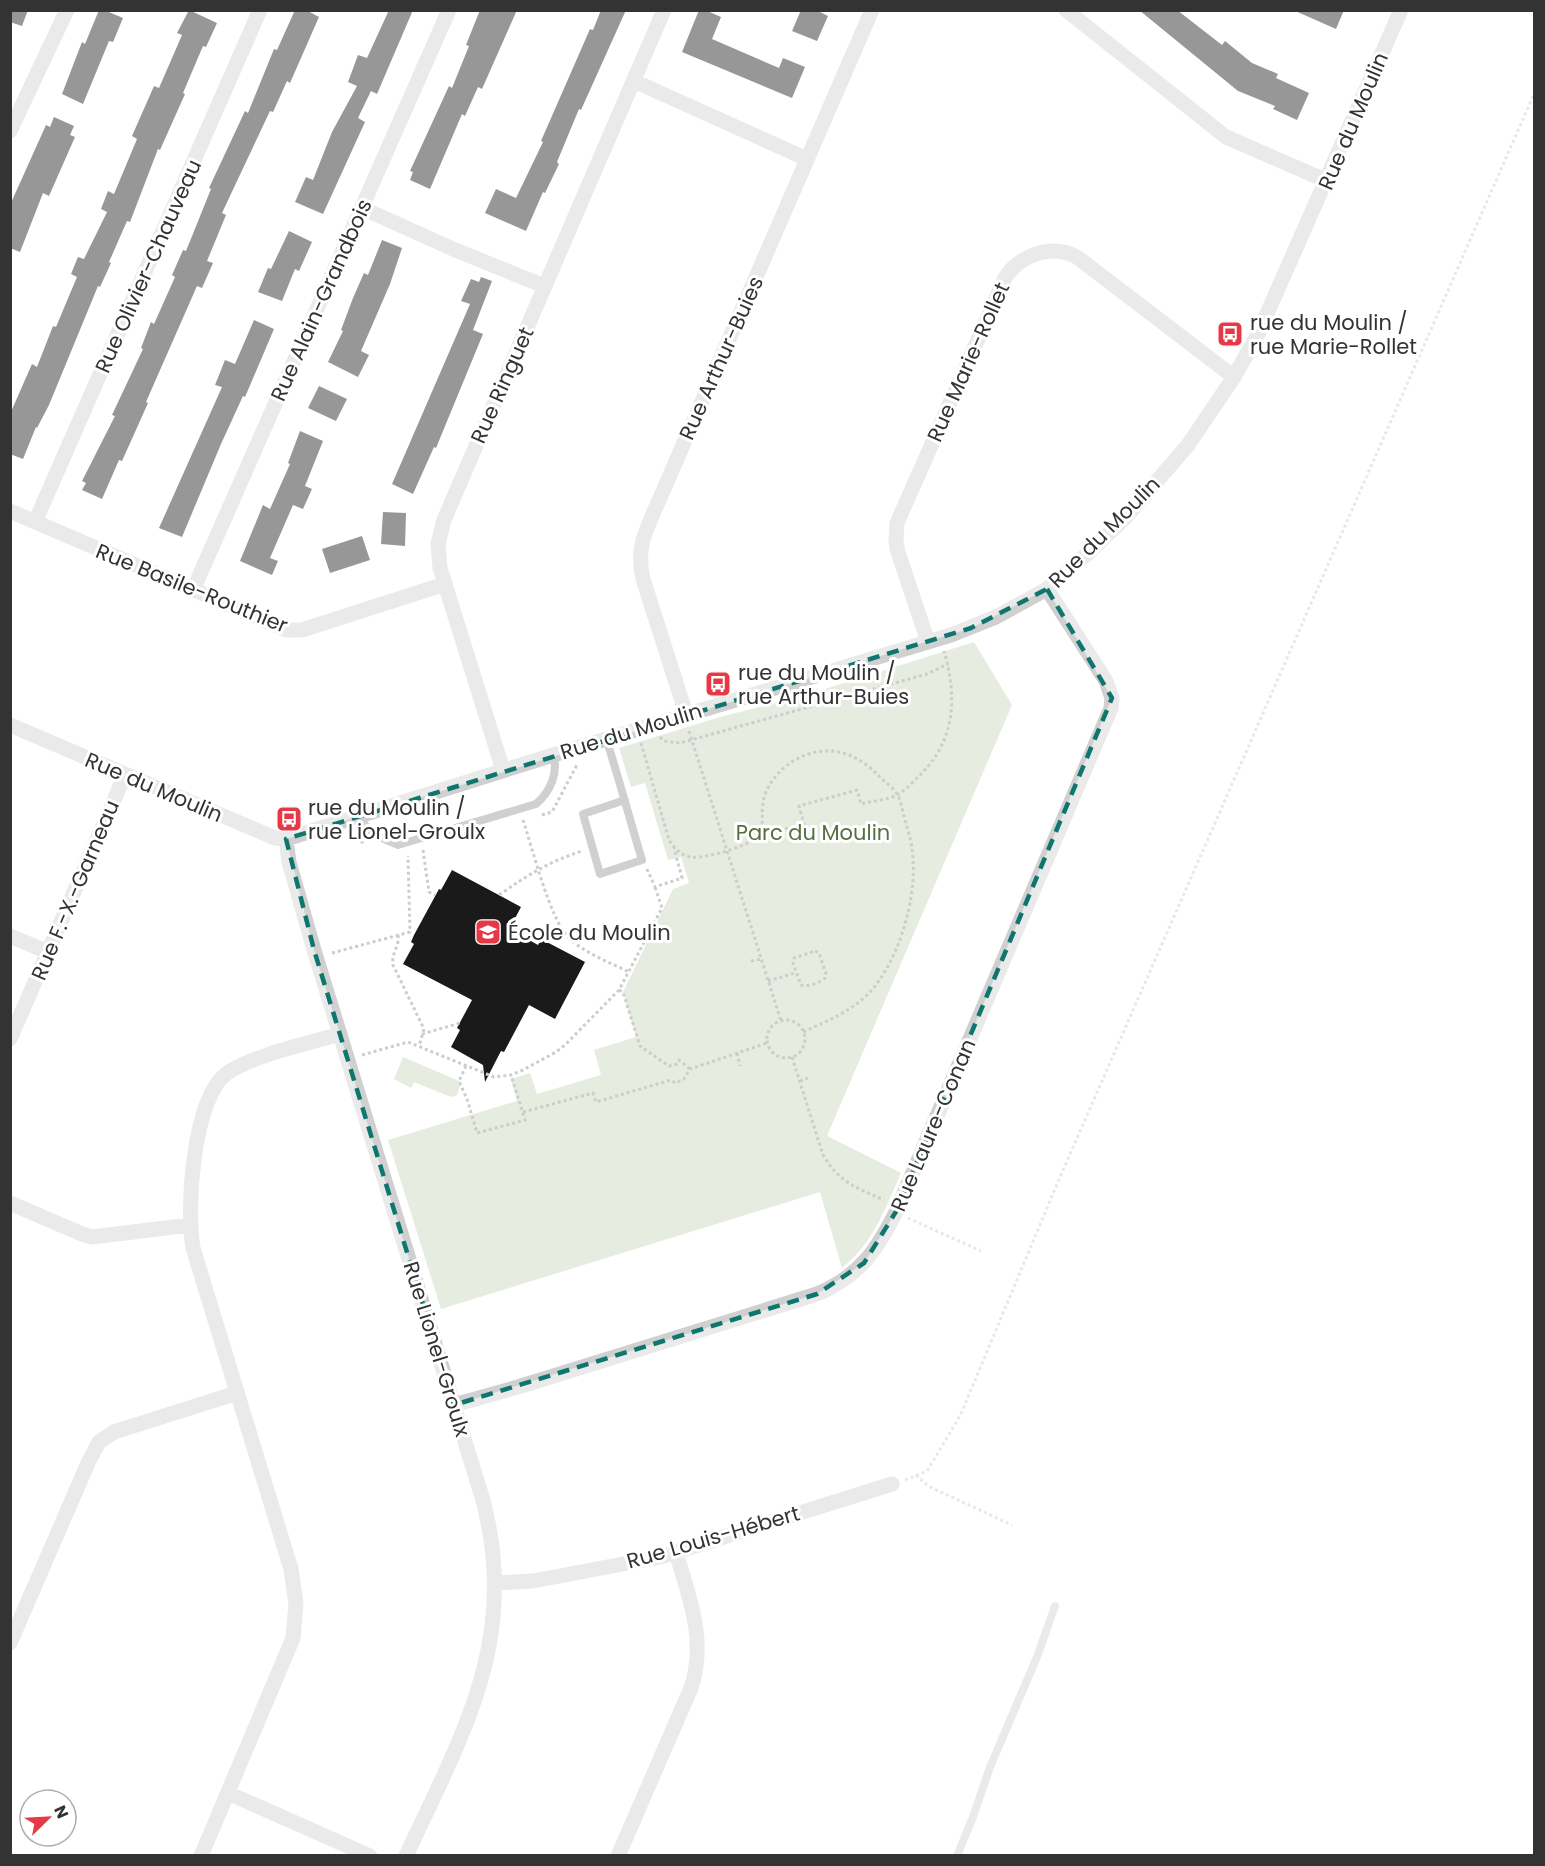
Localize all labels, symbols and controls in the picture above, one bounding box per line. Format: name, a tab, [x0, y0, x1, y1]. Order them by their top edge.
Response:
street label: Rue du Moulin	[1311, 48, 1395, 194]
street label: Rue Olivier-Chauveau	[88, 155, 208, 377]
street label: Rue Alain-Grandbois	[263, 194, 379, 406]
street label: Rue Arthur-Buies	[672, 272, 770, 444]
street label: Rue Marie-Rollet	[920, 278, 1016, 446]
place label: rue du Moulin / rue Marie-Rollet	[1250, 308, 1417, 361]
bus stop icon: rue du Moulin / rue Marie-Rollet	[1215, 319, 1245, 349]
street label: Rue Ringuet	[463, 322, 541, 448]
street label: Rue du Moulin	[1042, 470, 1166, 594]
street label: Rue Basile-Routhier	[92, 536, 292, 640]
place label: rue du Moulin / rue Arthur-Buies	[738, 658, 909, 711]
bus stop icon: rue du Moulin / rue Arthur-Buies	[703, 669, 733, 699]
street label: Rue du Moulin	[557, 696, 705, 766]
street label: Rue du Moulin	[81, 745, 227, 829]
place label: rue du Moulin / rue Lionel-Groulx	[308, 793, 485, 846]
street label: Rue F.-X.-Garneau	[24, 796, 126, 984]
bus stop icon: rue du Moulin / rue Lionel-Groulx	[274, 804, 304, 834]
park label: Parc du Moulin	[736, 818, 890, 847]
school or university icon: École du Moulin	[473, 917, 503, 947]
place label: École du Moulin	[508, 918, 671, 947]
street label: Rue Laure-Conan	[884, 1034, 982, 1216]
street label: Rue Lionel-Groulx	[397, 1258, 477, 1440]
street label: Rue Louis-Hébert	[623, 1498, 803, 1576]
north arrow	[18, 1788, 78, 1848]
text: N	[48, 1802, 74, 1822]

